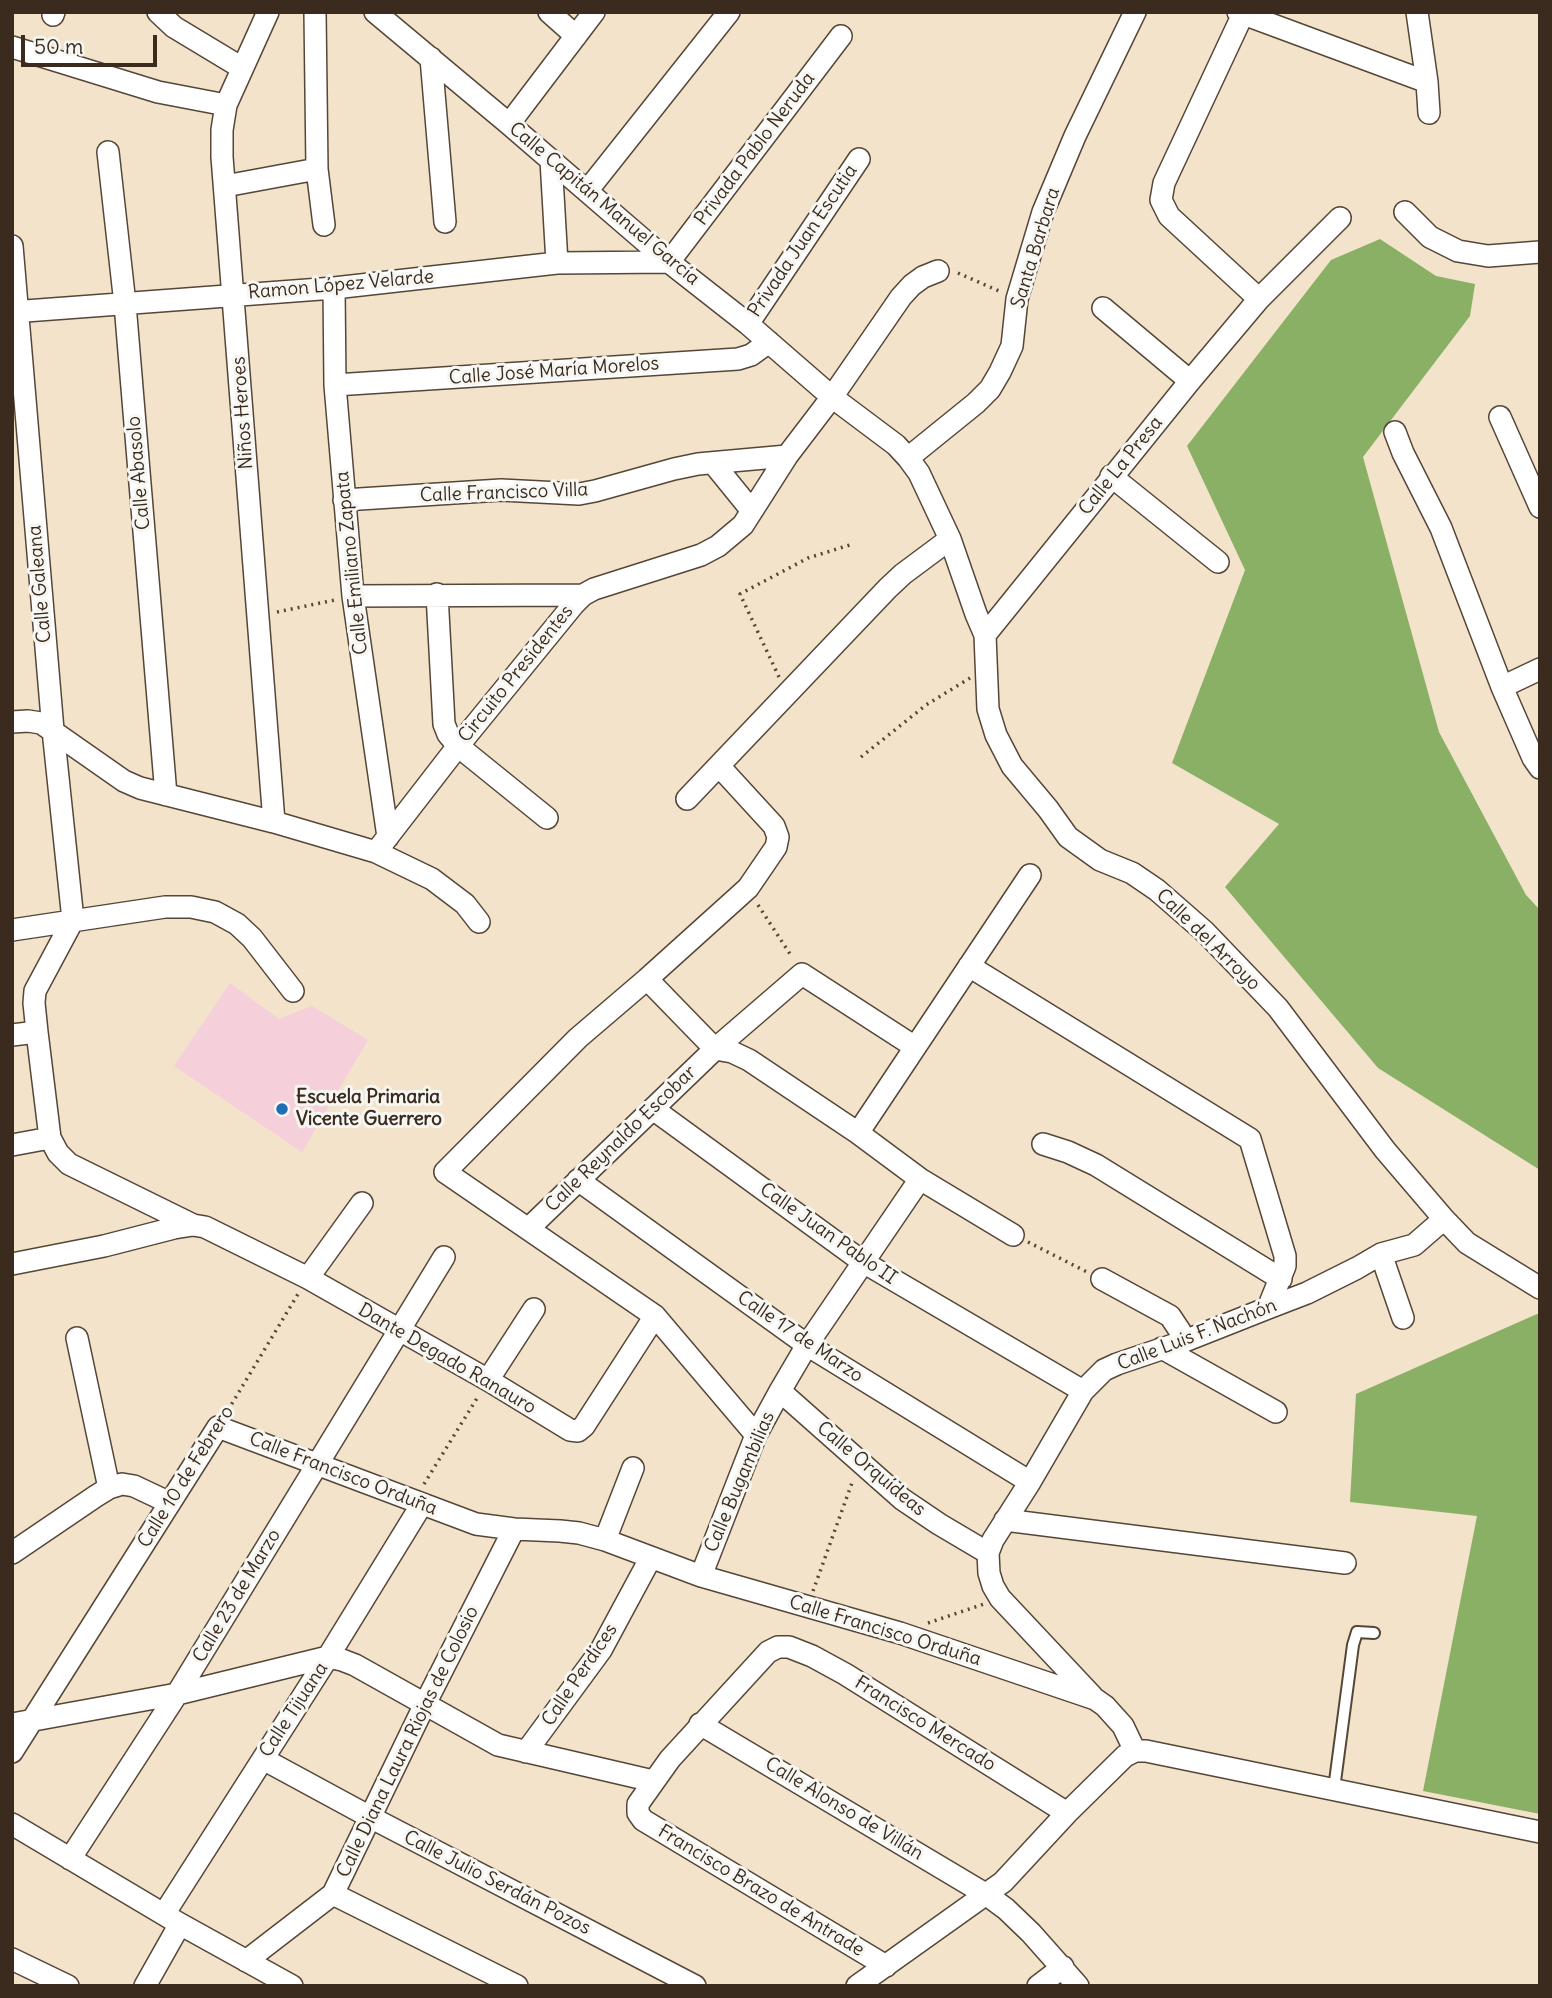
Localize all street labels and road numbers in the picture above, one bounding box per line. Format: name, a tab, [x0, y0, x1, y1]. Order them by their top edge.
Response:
street label: Privada Pablo Neruda	[690, 68, 820, 230]
street label: Calle Capitán Manuel García	[504, 118, 704, 290]
street label: Privada Juan Escutia	[744, 160, 862, 322]
street label: Santa Barbara	[1007, 185, 1065, 311]
street label: Ramon López Velarde	[247, 266, 435, 304]
street label: Calle José María Morelos	[448, 352, 660, 390]
street label: Niños Heroes	[228, 356, 258, 470]
street label: Calle La Presa	[1074, 412, 1168, 520]
street label: Calle Abasolo	[123, 415, 155, 531]
street label: Calle Emiliano Zapata	[331, 470, 373, 656]
street label: Calle Francisco Villa	[419, 479, 589, 507]
street label: Calle Galeana	[23, 524, 57, 644]
street label: Circuito Presidentes	[454, 601, 578, 747]
street label: Calle del Arroyo	[1151, 884, 1265, 996]
street label: Calle Reynaldo Escobar	[541, 1061, 701, 1217]
street label: Calle Juan Pablo II	[755, 1178, 901, 1290]
street label: Calle 17 de Marzo	[733, 1286, 867, 1388]
street label: Calle Luis F. Nachón	[1114, 1294, 1280, 1376]
street label: Dante Degado Ranauro	[354, 1299, 540, 1419]
street label: Calle 10 de Febrero	[133, 1402, 239, 1552]
street label: Calle Bugambilias	[700, 1408, 780, 1556]
street label: Calle Orquídeas	[812, 1417, 930, 1521]
street label: Calle Francisco Orduña	[246, 1428, 440, 1520]
street label: Calle 23 de Marzo	[188, 1525, 286, 1667]
street label: Calle Francisco Orduña	[786, 1591, 984, 1671]
street label: Calle Diana Laura Riojas de Colosio	[332, 1603, 484, 1881]
street label: Calle Perdices	[537, 1619, 623, 1731]
street label: Calle Tijuana	[255, 1658, 333, 1762]
street label: Francisco Mercado	[850, 1671, 1000, 1777]
street label: Calle Alonso de Villán	[761, 1753, 927, 1865]
street label: Francisco Brazo de Antrade	[654, 1820, 868, 1962]
street label: Calle Julio Serdán Pozos	[400, 1826, 594, 1940]

